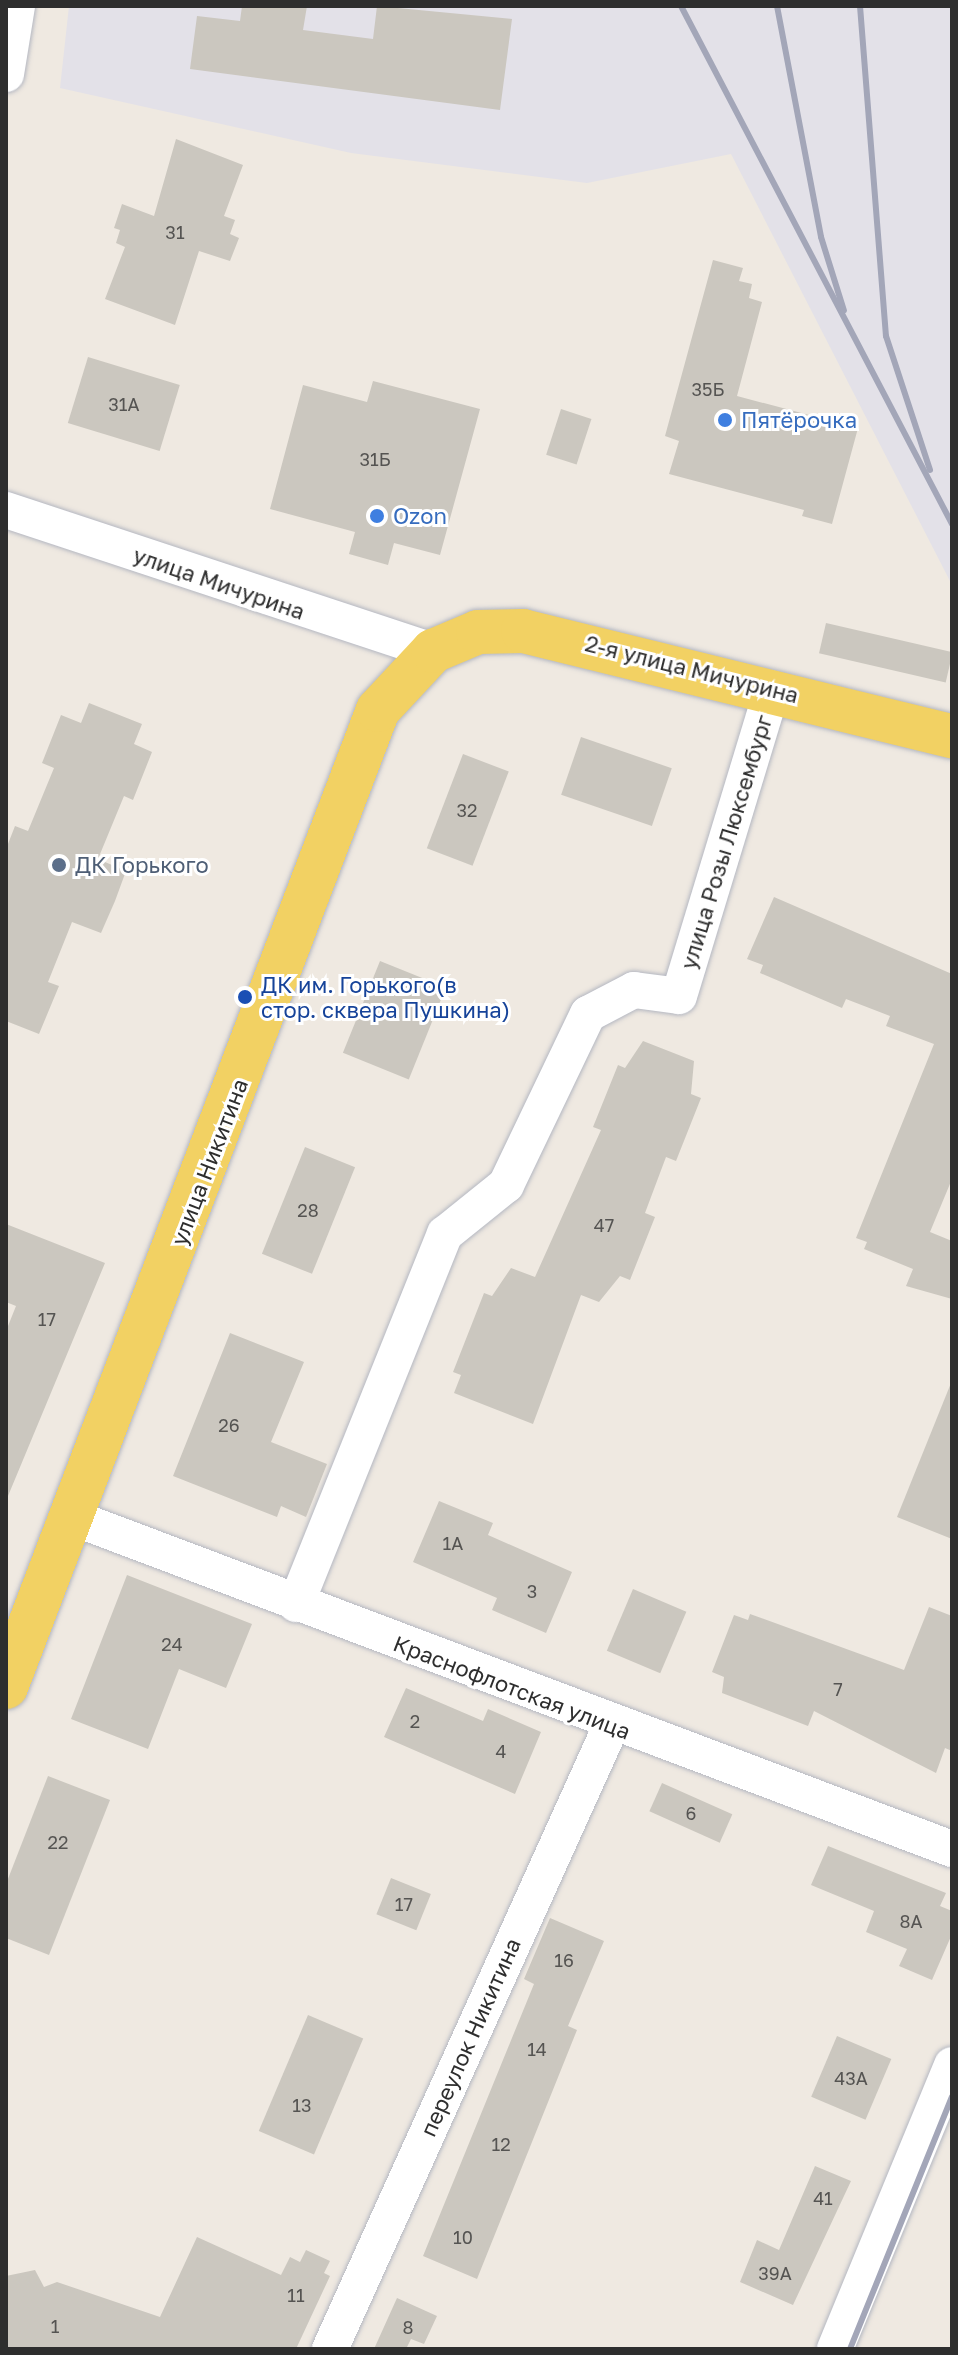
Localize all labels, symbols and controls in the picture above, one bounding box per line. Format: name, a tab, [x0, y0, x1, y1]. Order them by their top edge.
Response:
house number: 31	[165, 221, 185, 243]
house number: 35Б	[692, 378, 724, 400]
house number: 31А	[108, 393, 140, 415]
place label: Пятёрочка	[741, 407, 857, 433]
marker: Пятёрочка	[716, 411, 734, 429]
house number: 31Б	[359, 448, 391, 470]
place label: Ozon	[393, 503, 447, 529]
marker: Ozon	[368, 507, 386, 525]
street label: улица Мичурина	[130, 541, 308, 625]
street label: 2-я улица Мичурина	[583, 630, 801, 708]
street label: улица Розы Люксембург	[675, 712, 777, 972]
house number: 32	[457, 799, 477, 821]
place label: ДК Горького	[75, 852, 209, 878]
marker: ДК Горького	[50, 856, 68, 874]
place label: ДК им. Горького(в стор. сквера Пушкина)	[261, 971, 510, 1022]
marker: ДК им. Горького(в стор. сквера Пушкина)	[236, 988, 254, 1006]
street label: улица Никитина	[165, 1075, 253, 1249]
house number: 28	[297, 1199, 319, 1221]
house number: 47	[594, 1214, 614, 1236]
house number: 17	[38, 1308, 56, 1330]
house number: 26	[218, 1414, 240, 1436]
house number: 1А	[443, 1532, 463, 1554]
house number: 3	[527, 1580, 537, 1602]
street label: Краснофлотская улица	[390, 1630, 634, 1744]
house number: 24	[161, 1633, 183, 1655]
house number: 7	[833, 1678, 843, 1700]
house number: 2	[410, 1710, 420, 1732]
house number: 4	[496, 1740, 506, 1762]
house number: 6	[686, 1802, 696, 1824]
house number: 22	[48, 1831, 68, 1853]
house number: 17	[395, 1893, 413, 1915]
house number: 8А	[899, 1910, 923, 1932]
street label: переулок Никитина	[414, 1934, 526, 2140]
house number: 16	[554, 1949, 574, 1971]
house number: 14	[527, 2038, 547, 2060]
house number: 43А	[834, 2067, 868, 2089]
house number: 13	[292, 2094, 312, 2116]
house number: 12	[491, 2133, 511, 2155]
house number: 41	[813, 2187, 833, 2209]
house number: 10	[453, 2226, 473, 2248]
house number: 39А	[758, 2262, 792, 2284]
house number: 11	[287, 2284, 305, 2306]
house number: 1	[51, 2315, 59, 2337]
house number: 8	[403, 2316, 413, 2338]

